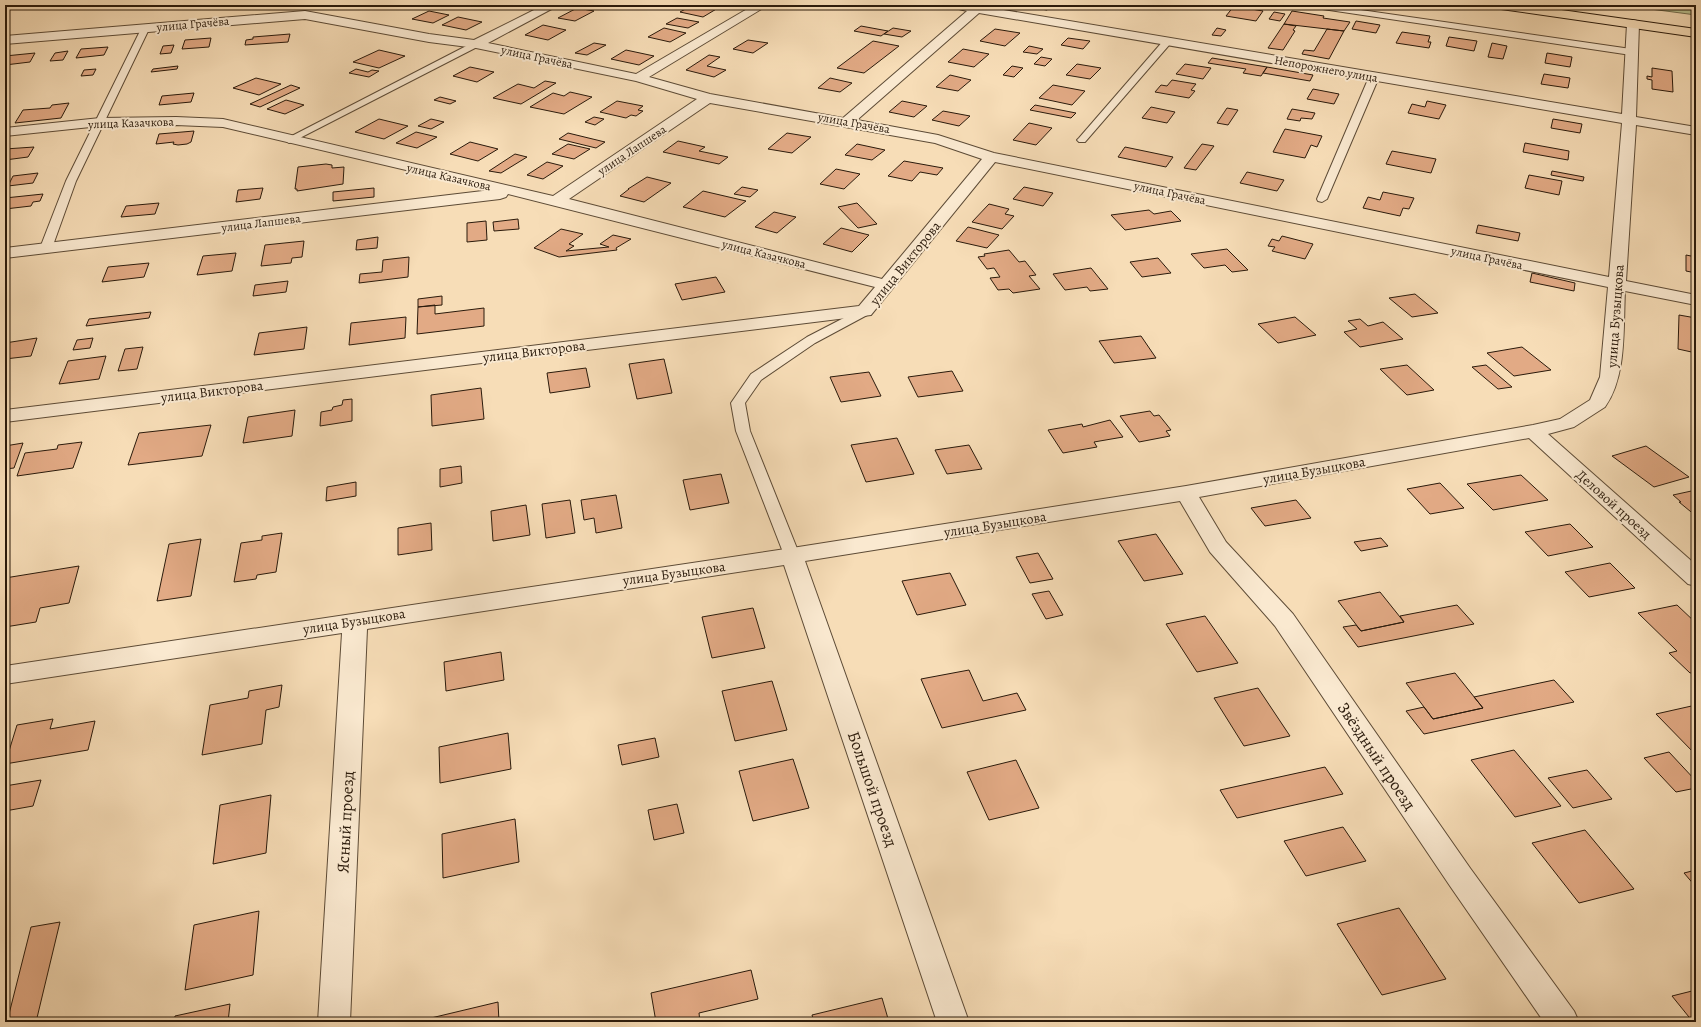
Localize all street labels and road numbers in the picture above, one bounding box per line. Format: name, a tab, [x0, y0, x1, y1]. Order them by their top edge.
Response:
street label: улица Грачёва	[155, 13, 230, 35]
street label: улица Грачёва	[499, 41, 575, 72]
street label: Непорожнего улица	[1273, 52, 1379, 86]
street label: улица Грачёва	[816, 109, 892, 137]
street label: улица Казачкова	[87, 113, 175, 133]
street label: улица Лапшева	[594, 121, 670, 179]
street label: улица Казачкова	[404, 159, 493, 195]
street label: улица Грачёва	[1132, 177, 1208, 208]
street label: улица Лапшева	[220, 210, 302, 236]
street label: улица Викторова	[865, 217, 946, 310]
street label: улица Казачкова	[719, 236, 808, 272]
street label: улица Грачёва	[1449, 242, 1525, 273]
street label: улица Бузыцкова	[1602, 263, 1629, 369]
street label: улица Викторова	[481, 336, 587, 367]
street label: улица Викторова	[159, 376, 265, 407]
street label: улица Бузыцкова	[1260, 452, 1367, 489]
street label: Деловой проезд	[1572, 465, 1656, 544]
street label: улица Бузыцкова	[941, 507, 1048, 542]
street label: улица Бузыцкова	[621, 557, 727, 590]
street label: улица Бузыцкова	[300, 604, 407, 639]
street label: Звёздный проезд	[1332, 698, 1421, 815]
street label: Большой проезд	[842, 728, 903, 850]
street label: Ясный проезд	[331, 770, 360, 874]

